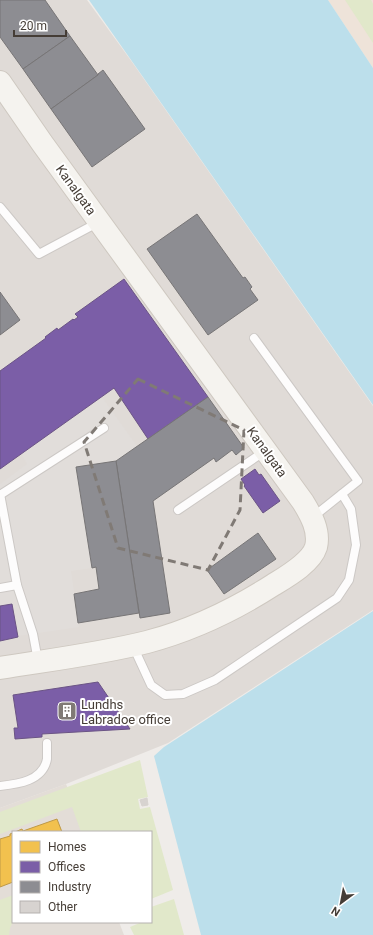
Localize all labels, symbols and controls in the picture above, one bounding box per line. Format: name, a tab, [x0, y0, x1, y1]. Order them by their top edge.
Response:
scale bar	[14, 12, 66, 38]
text: 20 m	[20, 19, 47, 33]
street label: Kanalgata	[53, 162, 99, 218]
street label: Kanalgata	[244, 424, 290, 480]
place label: Lundhs Labradoe office	[81, 697, 171, 727]
building icon: Lundhs Labradoe office	[56, 700, 78, 722]
legend	[12, 831, 152, 923]
text: Homes	[48, 840, 86, 854]
text: Offices	[48, 860, 85, 874]
text: Industry	[48, 880, 92, 894]
north arrow	[321, 883, 361, 923]
text: Other	[48, 900, 77, 914]
text: N	[329, 903, 343, 919]

